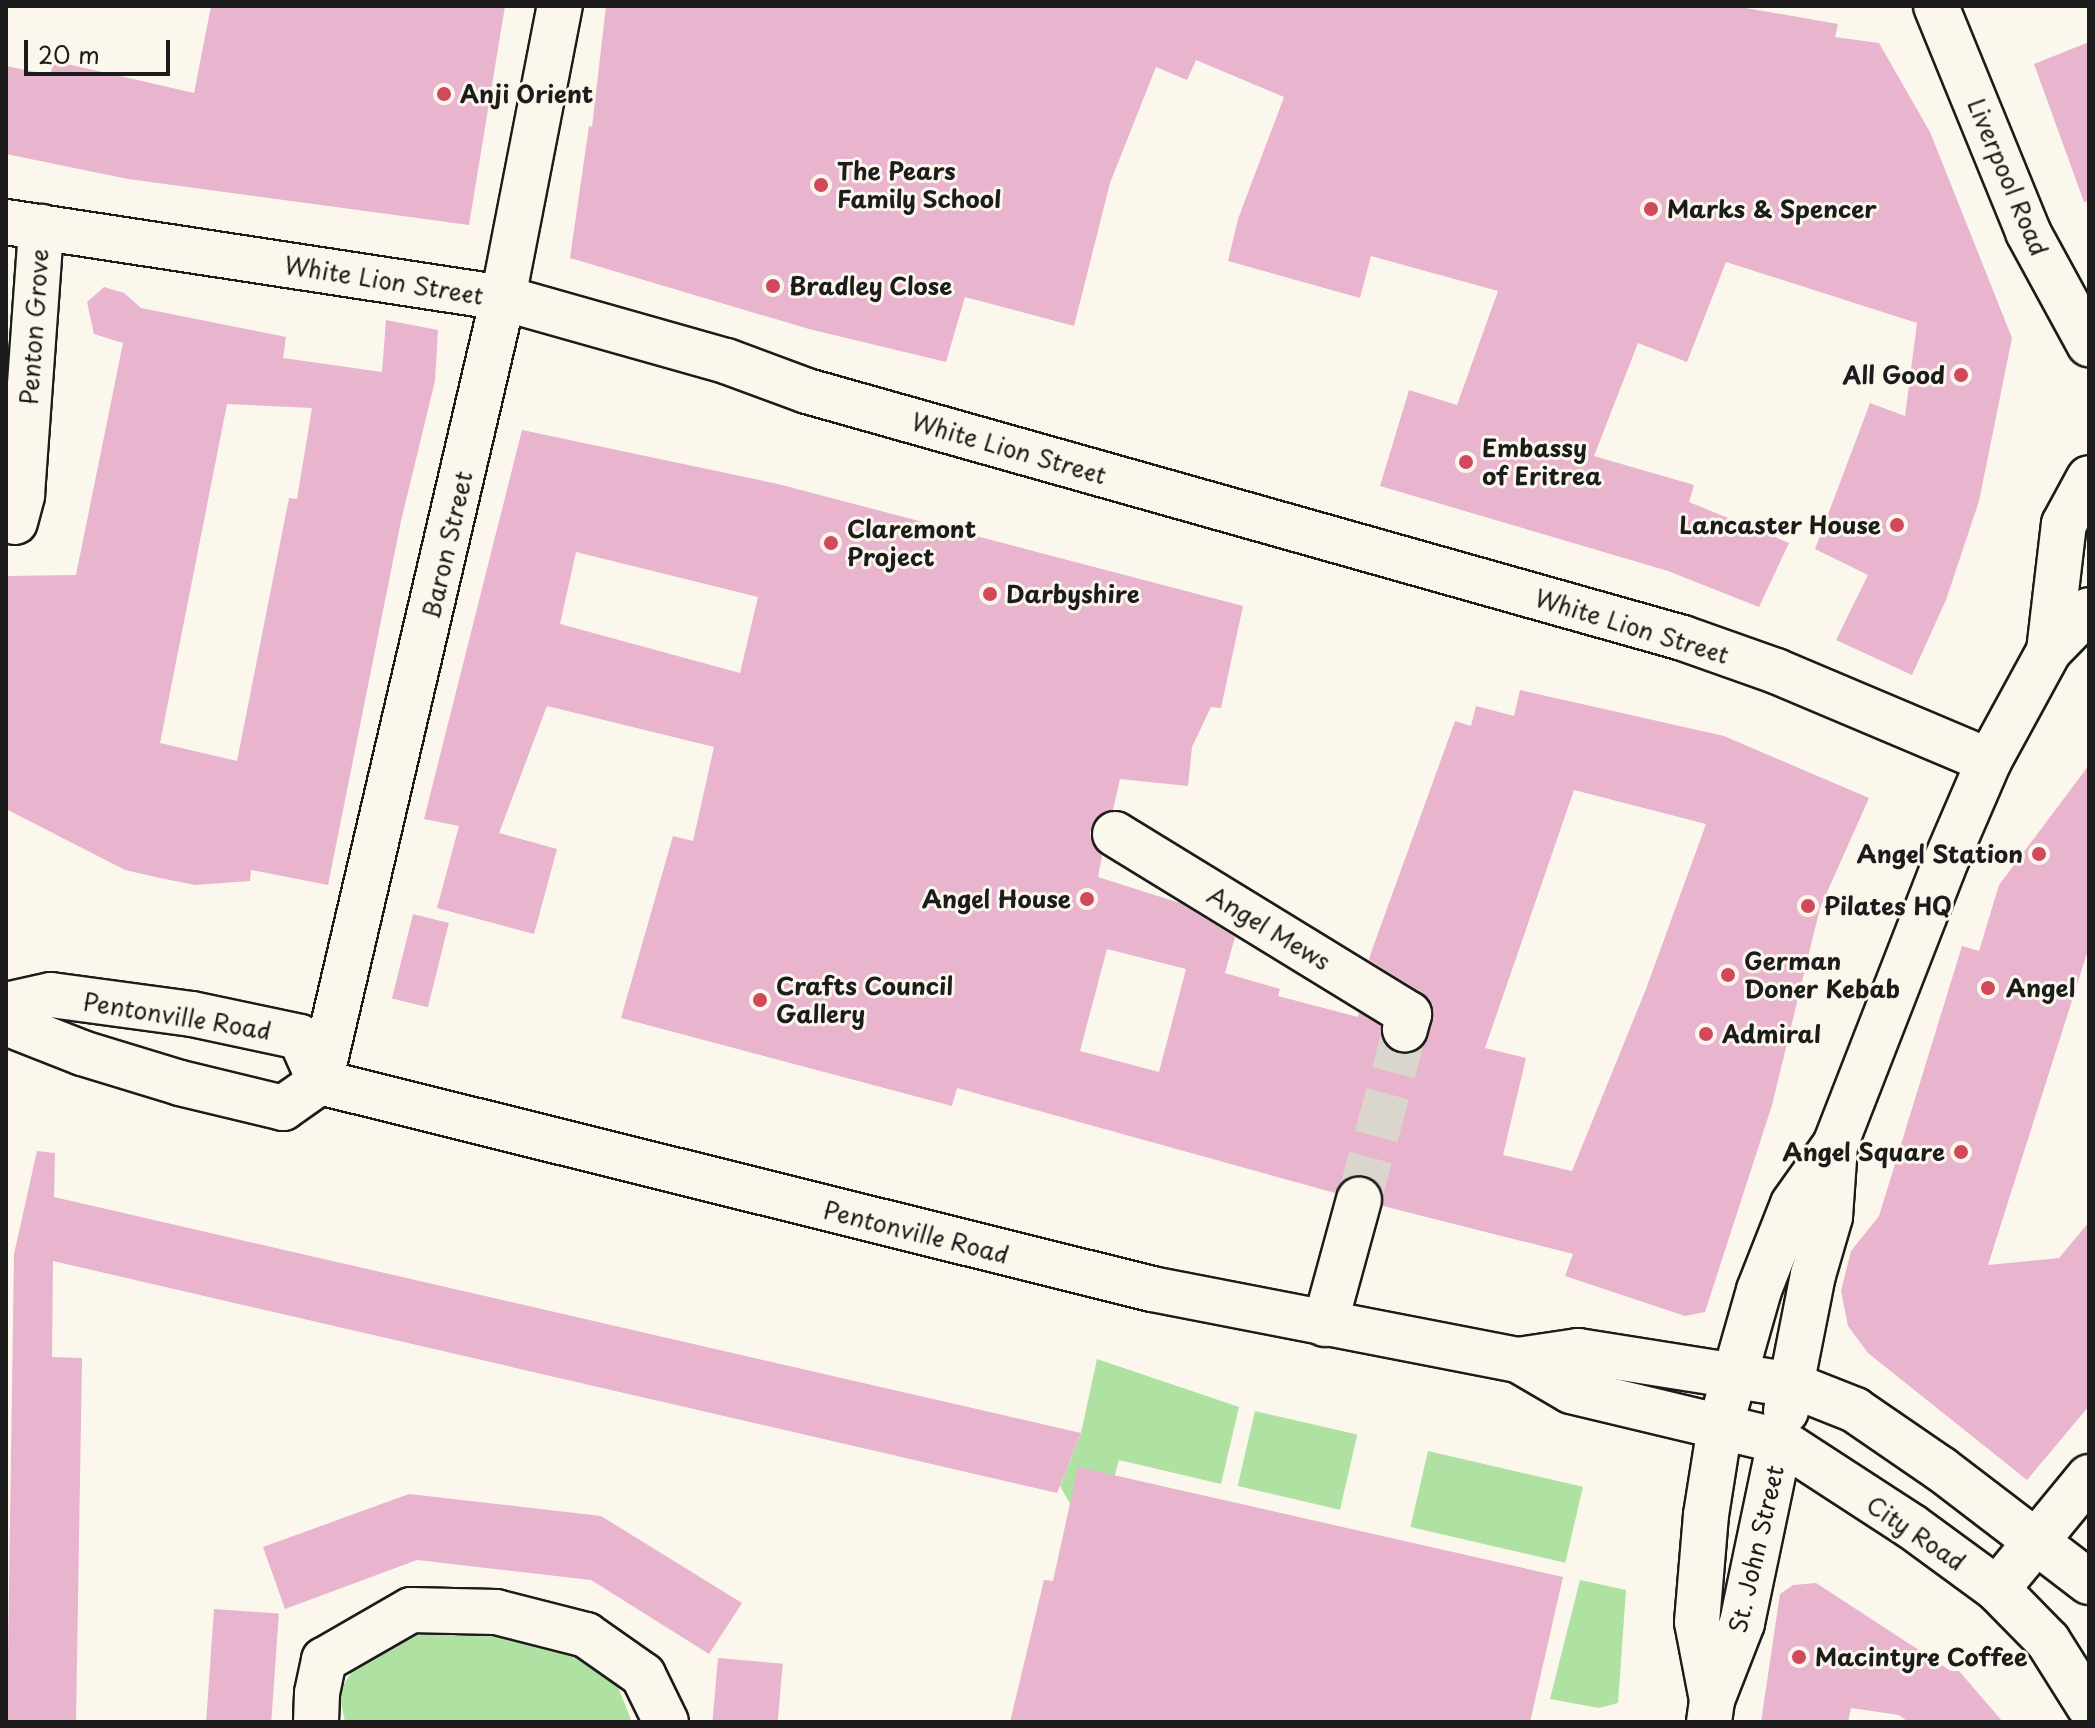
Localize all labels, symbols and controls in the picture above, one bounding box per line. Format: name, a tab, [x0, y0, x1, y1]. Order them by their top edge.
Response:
scale bar	[28, 24, 174, 74]
text: 20 m	[38, 36, 100, 72]
place label: Anji Orient	[460, 80, 593, 108]
marker: Anji Orient	[435, 85, 453, 103]
street label: Liverpool Road	[1962, 94, 2054, 260]
place label: The Pears Family School	[837, 157, 1005, 213]
marker: The Pears Family School	[812, 176, 830, 194]
place label: Marks & Spencer	[1667, 195, 1878, 223]
marker: Marks & Spencer	[1642, 200, 1660, 218]
street label: Penton Grove	[14, 248, 54, 406]
street label: White Lion Street	[282, 250, 486, 310]
place label: Bradley Close	[789, 272, 955, 300]
marker: Bradley Close	[764, 277, 782, 295]
place label: All Good	[1842, 361, 1945, 389]
marker: All Good	[1952, 366, 1970, 384]
street label: White Lion Street	[908, 406, 1110, 490]
place label: Embassy of Eritrea	[1482, 434, 1602, 490]
marker: Embassy of Eritrea	[1457, 453, 1475, 471]
street label: Baron Street	[416, 469, 478, 621]
place label: Lancaster House	[1677, 511, 1881, 539]
place label: Claremont Project	[847, 515, 976, 571]
marker: Lancaster House	[1888, 516, 1906, 534]
marker: Claremont Project	[822, 534, 840, 552]
place label: Darbyshire	[1006, 580, 1140, 608]
street label: White Lion Street	[1531, 583, 1733, 669]
marker: Darbyshire	[981, 585, 999, 603]
place label: Angel Station	[1855, 840, 2023, 868]
marker: Angel Station	[2030, 845, 2048, 863]
street label: Angel Mews	[1202, 880, 1336, 976]
place label: Angel House	[921, 885, 1071, 913]
marker: Angel House	[1078, 890, 1096, 908]
place label: Pilates HQ	[1824, 892, 1952, 920]
marker: Pilates HQ	[1799, 897, 1817, 915]
place label: German Doner Kebab	[1744, 947, 1901, 1003]
marker: German Doner Kebab	[1719, 966, 1737, 984]
place label: Crafts Council Gallery	[776, 972, 954, 1028]
place label: Angel	[2006, 974, 2075, 1002]
marker: Angel	[1977, 977, 1999, 999]
street label: Pentonville Road	[80, 987, 274, 1045]
marker: Crafts Council Gallery	[751, 991, 769, 1009]
place label: Admiral	[1722, 1020, 1821, 1048]
marker: Admiral	[1697, 1025, 1715, 1043]
place label: Angel Square	[1781, 1138, 1945, 1166]
marker: Angel Square	[1952, 1143, 1970, 1161]
street label: Pentonville Road	[820, 1195, 1012, 1269]
street label: St. John Street	[1722, 1461, 1790, 1637]
street label: City Road	[1861, 1489, 1971, 1577]
place label: Macintyre Coffee	[1815, 1643, 2029, 1671]
marker: Macintyre Coffee	[1790, 1648, 1808, 1666]

